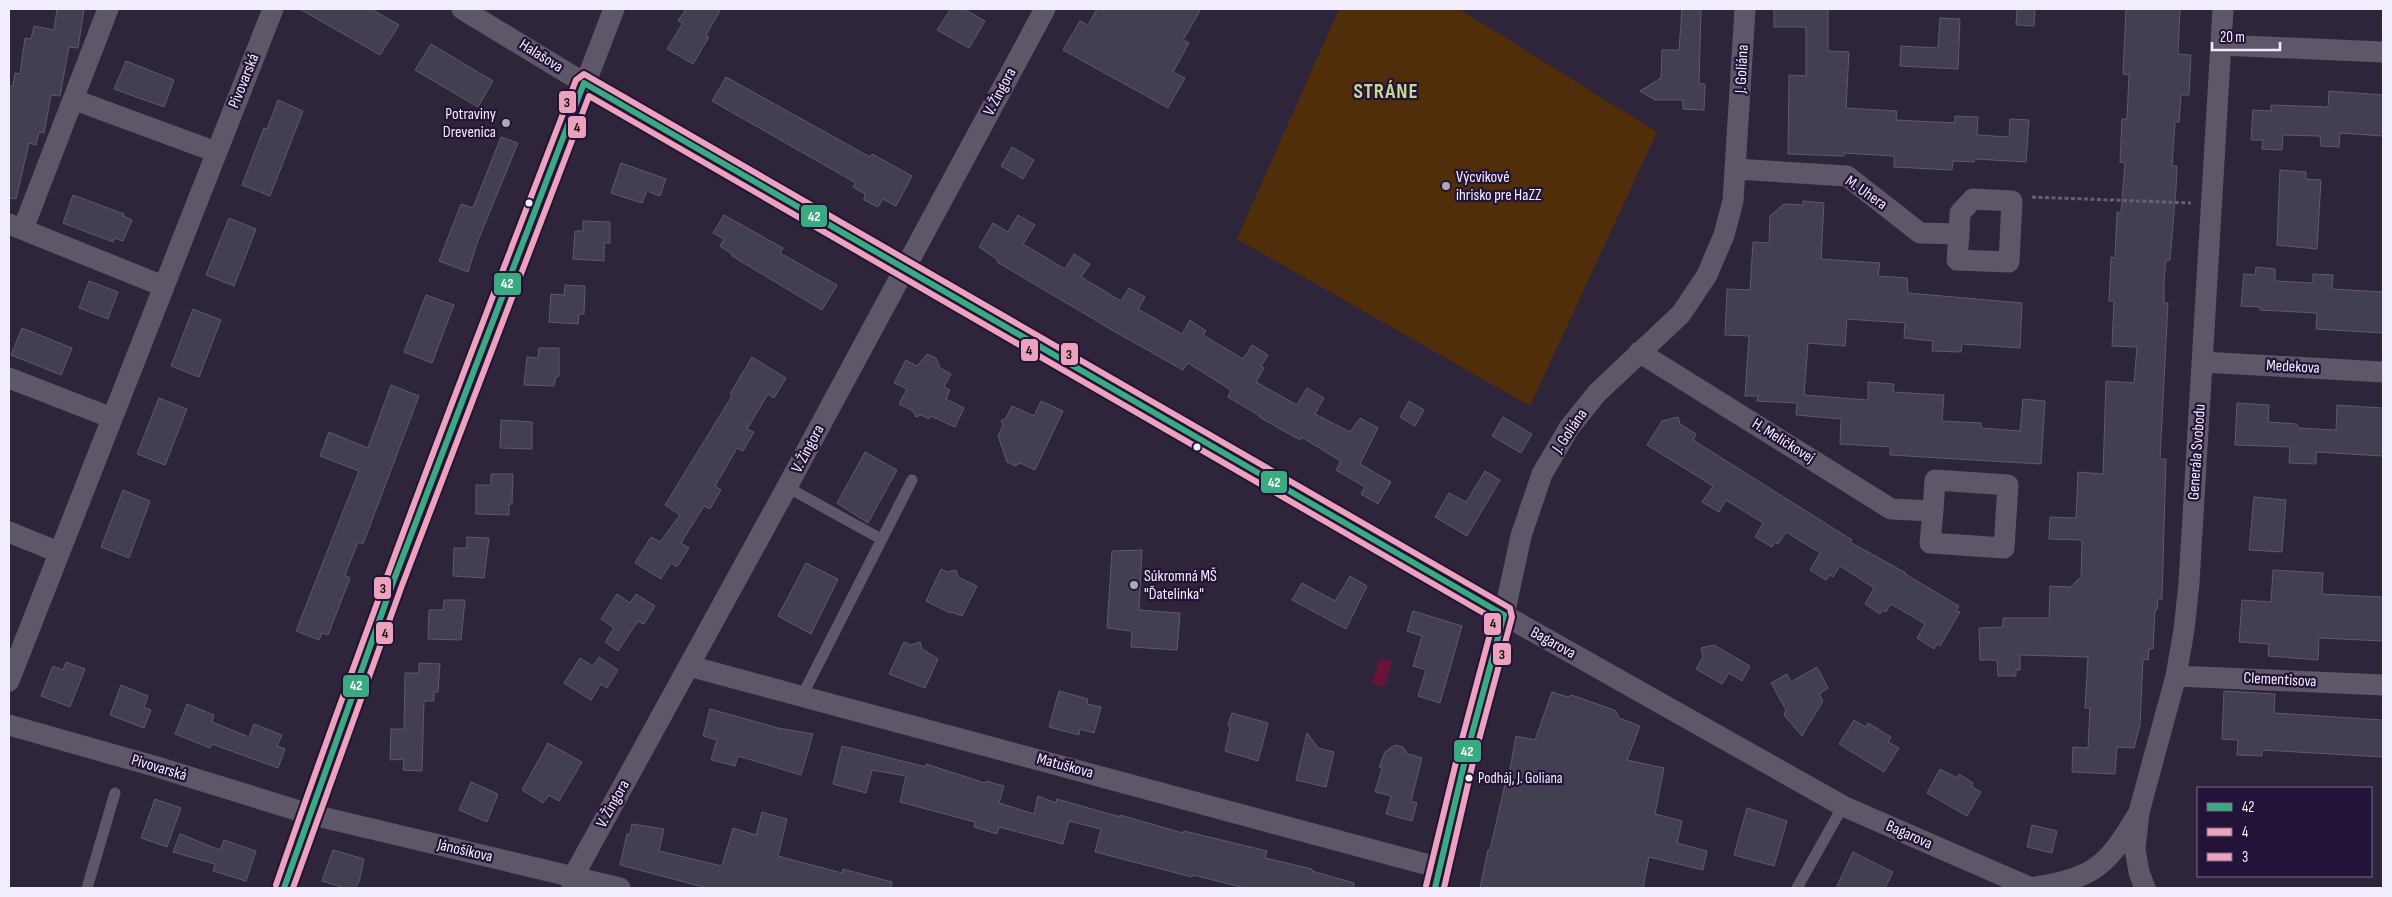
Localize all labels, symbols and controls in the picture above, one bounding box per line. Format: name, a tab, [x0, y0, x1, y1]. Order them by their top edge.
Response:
scale bar	[2212, 20, 2280, 52]
text: 20 m	[2220, 28, 2245, 47]
street label: Halašova	[516, 35, 566, 77]
street label: J. Goliána	[1731, 44, 1753, 95]
street label: Pivovarská	[225, 51, 263, 111]
street label: V. Žingora	[980, 65, 1020, 119]
district label: STRÁNE	[1353, 79, 1419, 104]
line badge: 3	[558, 90, 577, 114]
text: 3	[564, 94, 570, 111]
place label: Potraviny Drevenica	[443, 105, 496, 142]
line badge: 4	[567, 115, 587, 139]
marker: Potraviny Drevenica	[500, 117, 512, 129]
text: 4	[574, 119, 581, 136]
place label: Výcvikové ihrisko pre HaZZ	[1456, 168, 1542, 205]
street label: M. Uhera	[1841, 172, 1891, 214]
marker: Výcvikové ihrisko pre HaZZ	[1440, 180, 1452, 192]
unlabelled marker	[524, 198, 534, 208]
line badge: 42	[800, 204, 828, 228]
text: 42	[808, 208, 820, 225]
line badge: 42	[493, 272, 522, 296]
text: 42	[501, 275, 513, 292]
line badge: 4	[1020, 338, 1039, 362]
text: 4	[1026, 342, 1033, 359]
line badge: 3	[1060, 342, 1079, 366]
text: 3	[1066, 346, 1072, 363]
street label: Medekova	[2266, 356, 2320, 378]
street label: Generála Svobodu	[2184, 403, 2210, 501]
street label: J. Goliána	[1548, 405, 1592, 457]
street label: H. Meličkovej	[1748, 414, 1818, 468]
street label: V. Žingora	[788, 422, 828, 476]
unlabelled marker	[1192, 442, 1202, 452]
line badge: 42	[1260, 470, 1288, 494]
text: 42	[1268, 474, 1280, 491]
place label: Súkromná MŠ "Ďatelinka"	[1144, 567, 1217, 604]
line badge: 3	[373, 576, 392, 600]
marker: Súkromná MŠ "Ďatelinka"	[1128, 579, 1140, 591]
text: 3	[380, 580, 386, 597]
line badge: 4	[1483, 612, 1502, 636]
text: 4	[1490, 615, 1497, 632]
line badge: 4	[375, 621, 394, 645]
street label: Bagarova	[1527, 623, 1579, 663]
text: 4	[382, 625, 389, 642]
line badge: 3	[1492, 642, 1512, 666]
text: 3	[1499, 646, 1505, 663]
street label: Clementisova	[2243, 669, 2317, 691]
line badge: 42	[342, 674, 370, 698]
text: 42	[350, 677, 362, 694]
line badge: 42	[1453, 739, 1482, 763]
text: 42	[1461, 743, 1473, 760]
street label: Matuškova	[1035, 749, 1095, 783]
street label: Pivovarská	[129, 751, 189, 785]
place label: Podháj, J. Goliana	[1478, 769, 1563, 788]
marker: Podháj, J. Goliana	[1464, 773, 1474, 783]
street label: V. Žingora	[592, 777, 634, 831]
legend	[2197, 787, 2372, 877]
text: 42	[2242, 798, 2255, 817]
street label: Bagarova	[1883, 816, 1935, 854]
text: 4	[2242, 823, 2248, 842]
street label: Jánošíkova	[435, 835, 494, 867]
text: 3	[2242, 848, 2248, 867]

